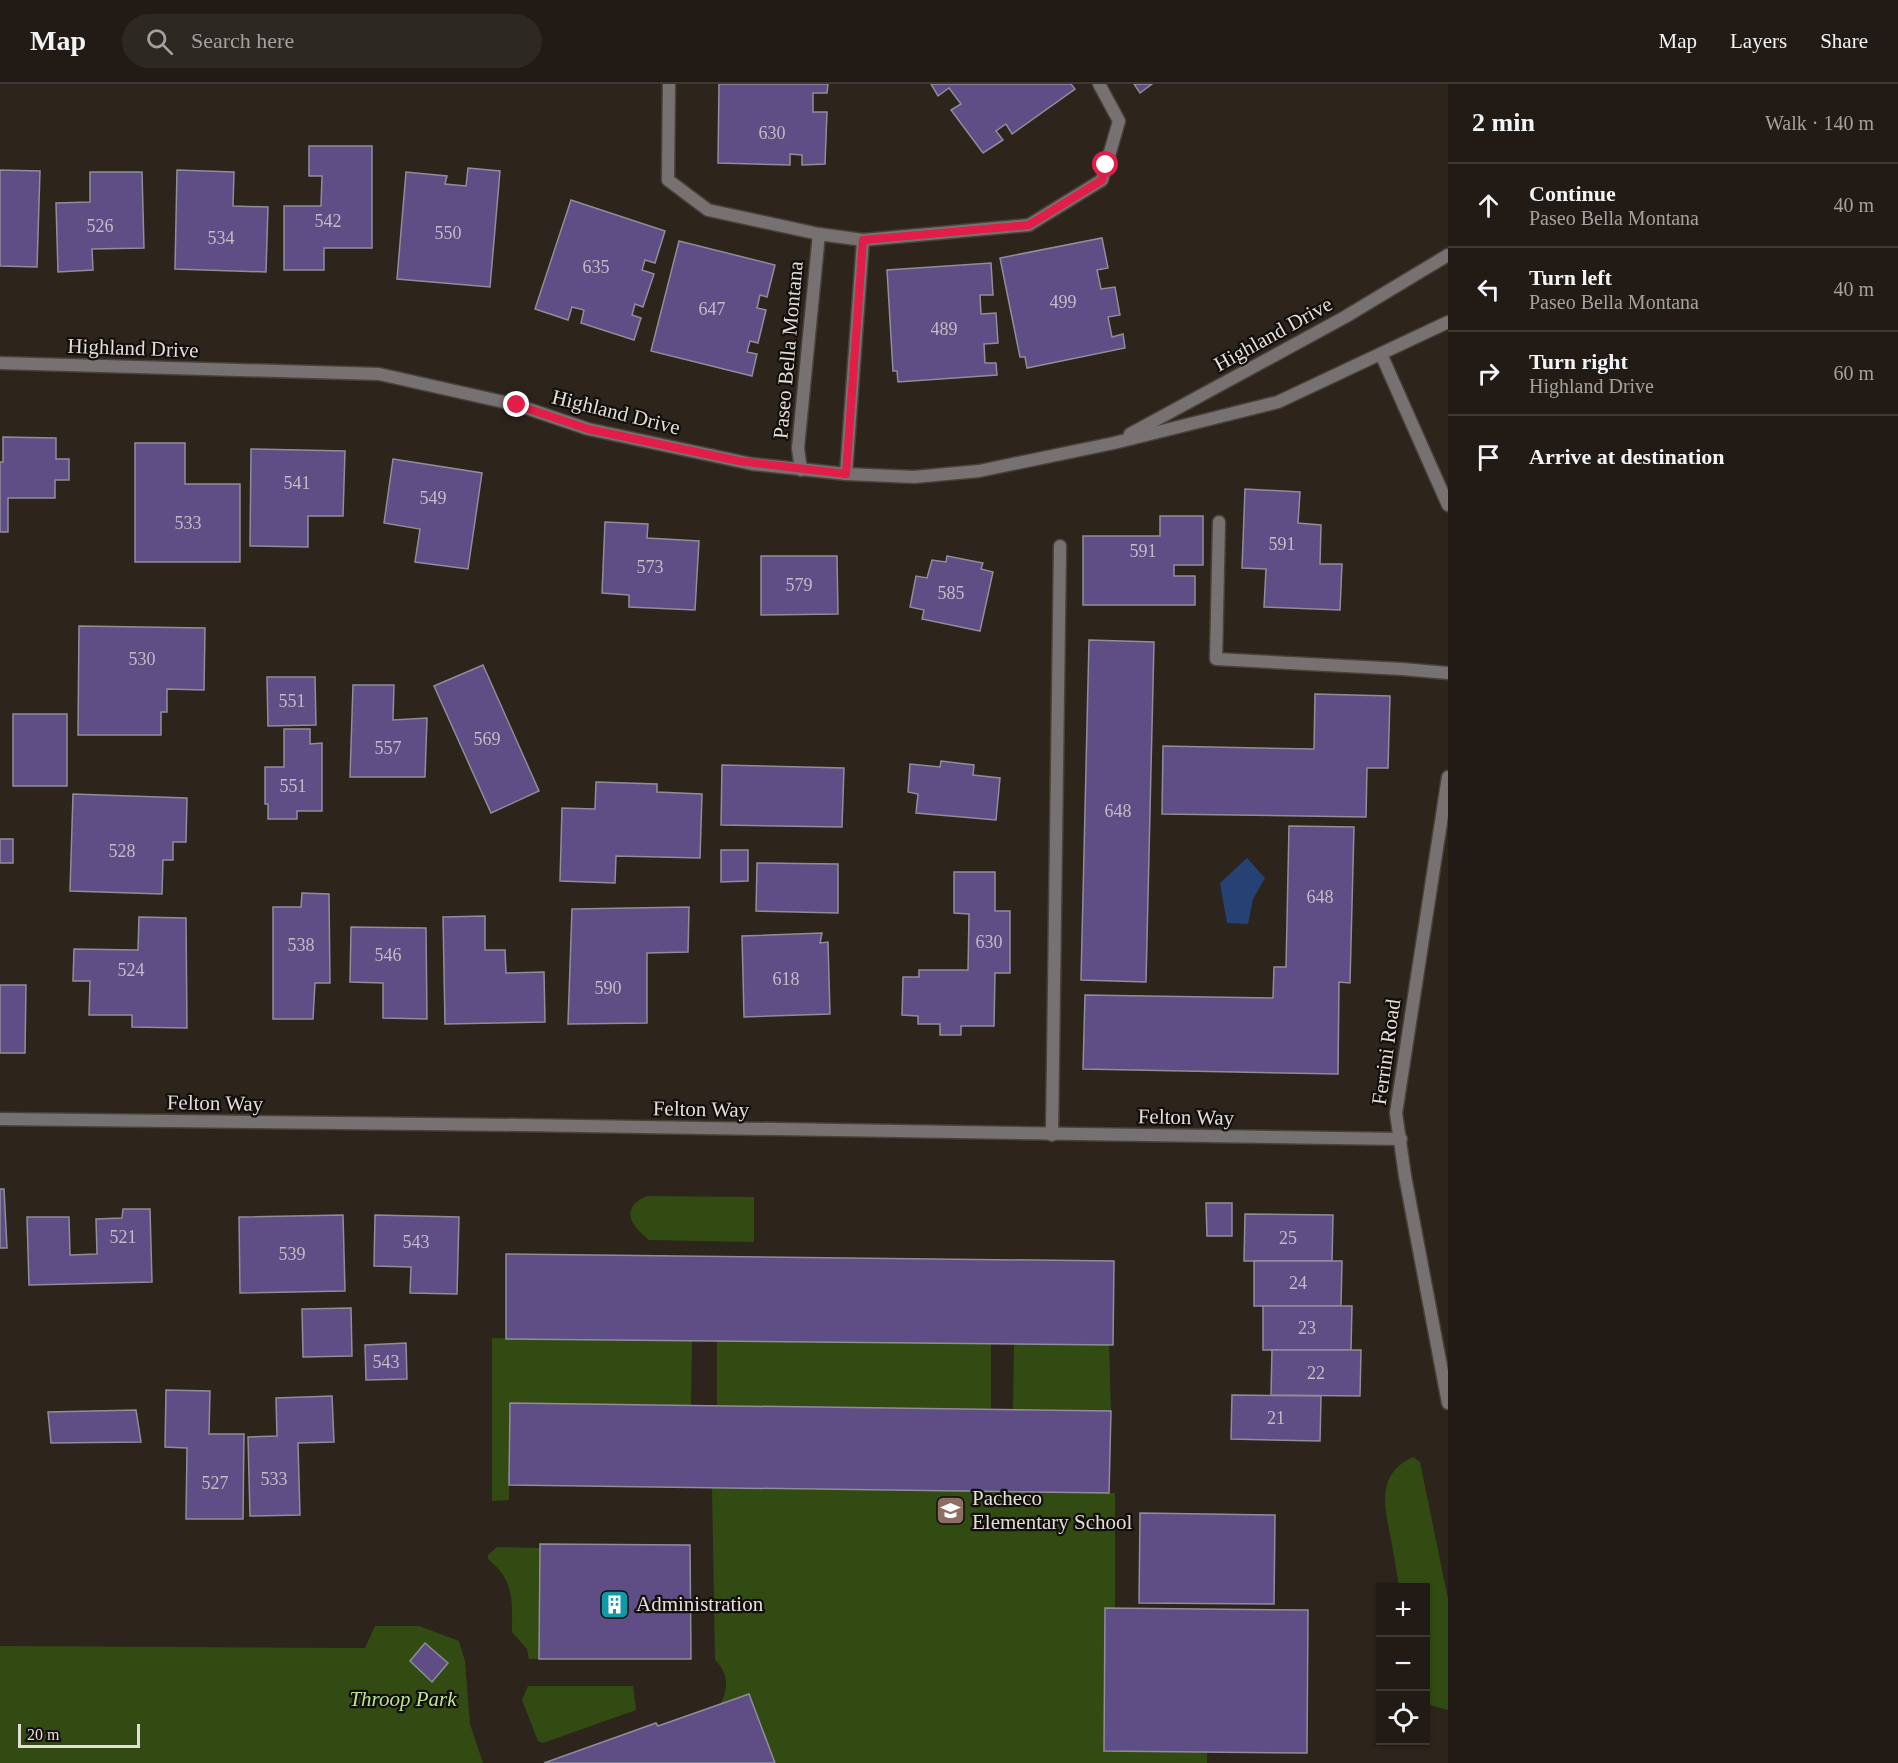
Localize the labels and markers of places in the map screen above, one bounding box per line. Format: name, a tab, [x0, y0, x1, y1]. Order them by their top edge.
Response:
place label: Pacheco Elementary School	[972, 1486, 1133, 1534]
school or university icon: Pacheco Elementary School	[935, 1494, 967, 1526]
building icon: Administration	[599, 1588, 631, 1620]
place label: Administration	[636, 1592, 764, 1616]

